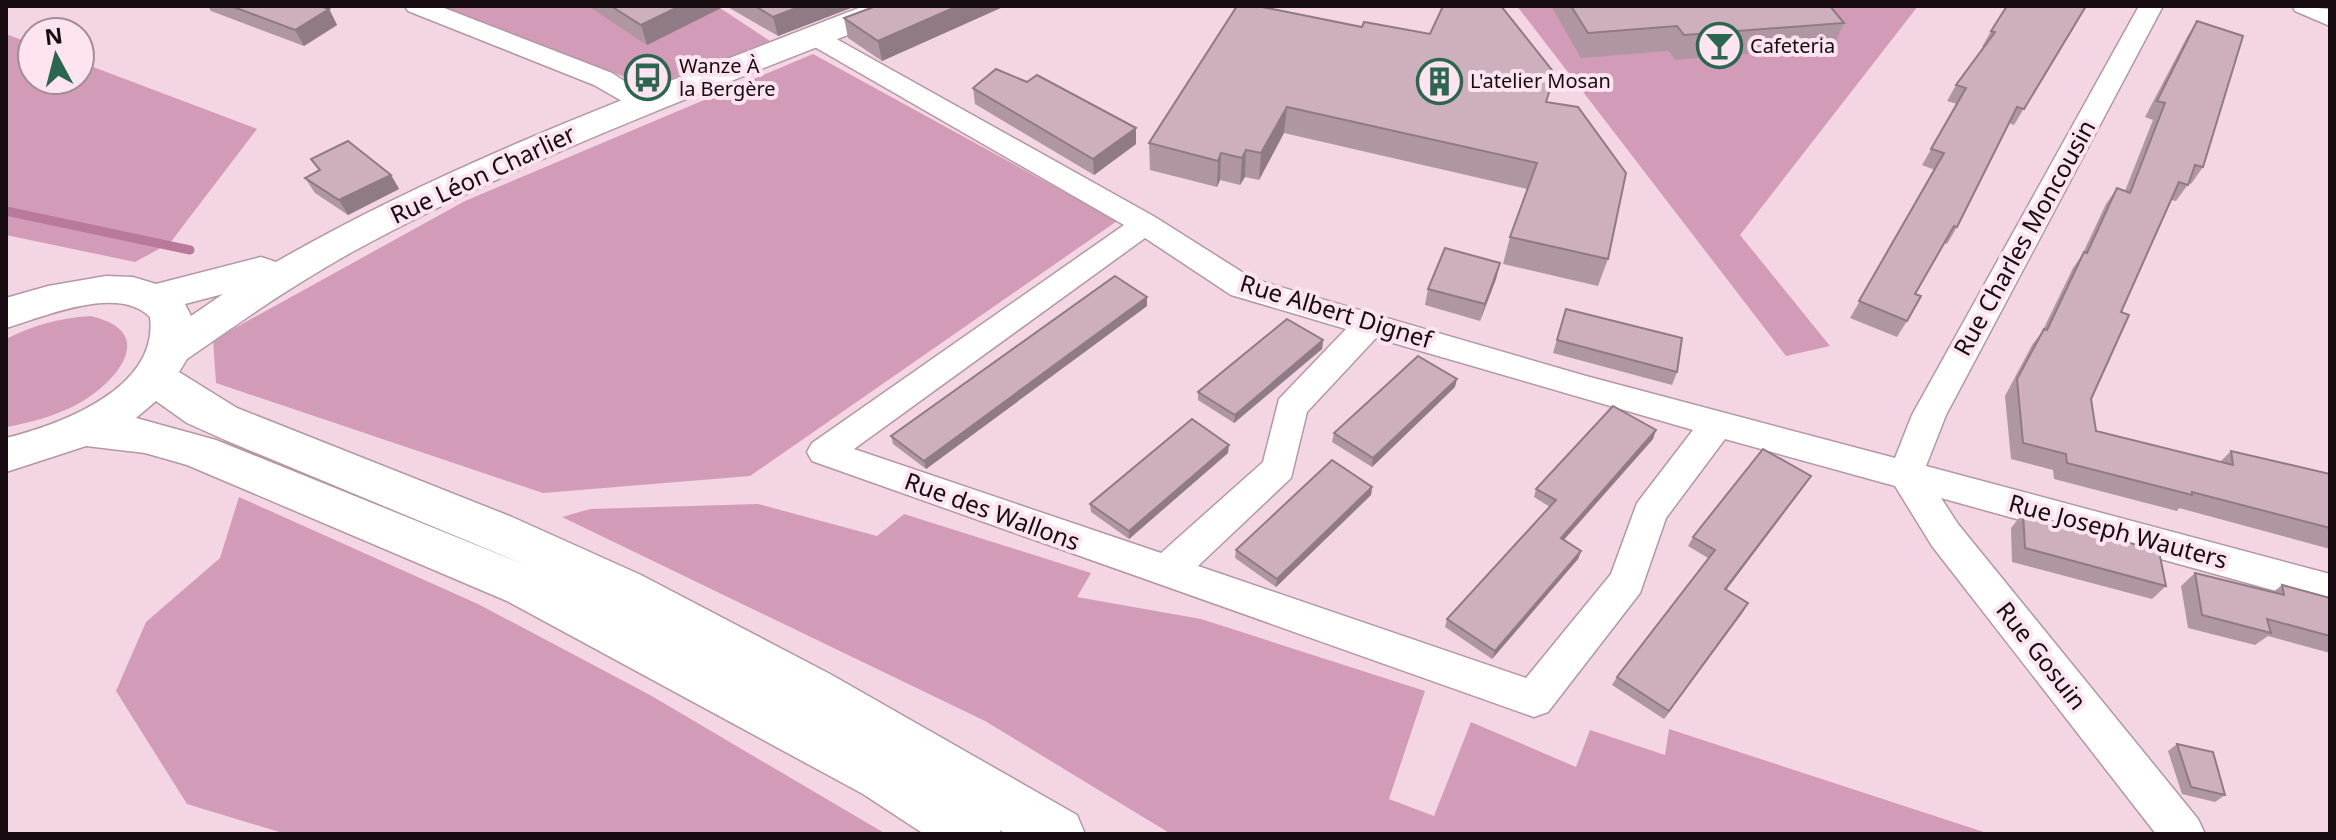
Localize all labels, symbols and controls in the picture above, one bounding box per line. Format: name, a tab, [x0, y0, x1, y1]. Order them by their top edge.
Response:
north arrow	[16, 16, 96, 96]
text: N	[43, 19, 64, 51]
bar icon: Cafeteria	[1695, 22, 1743, 70]
place label: Cafeteria	[1750, 32, 1835, 59]
place label: Wanze À la Bergère	[679, 52, 776, 102]
bus stop icon: Wanze À la Bergère	[624, 54, 672, 102]
building icon: L'atelier Mosan	[1415, 57, 1463, 105]
place label: L'atelier Mosan	[1470, 67, 1611, 94]
street label: Rue Charles Moncousin	[1945, 113, 2102, 361]
street label: Rue Léon Charlier	[385, 116, 580, 231]
street label: Rue Albert Dignef	[1236, 266, 1438, 356]
street label: Rue des Wallons	[900, 464, 1085, 558]
street label: Rue Joseph Wauters	[2005, 485, 2231, 576]
street label: Rue Gosuin	[1990, 594, 2095, 716]

